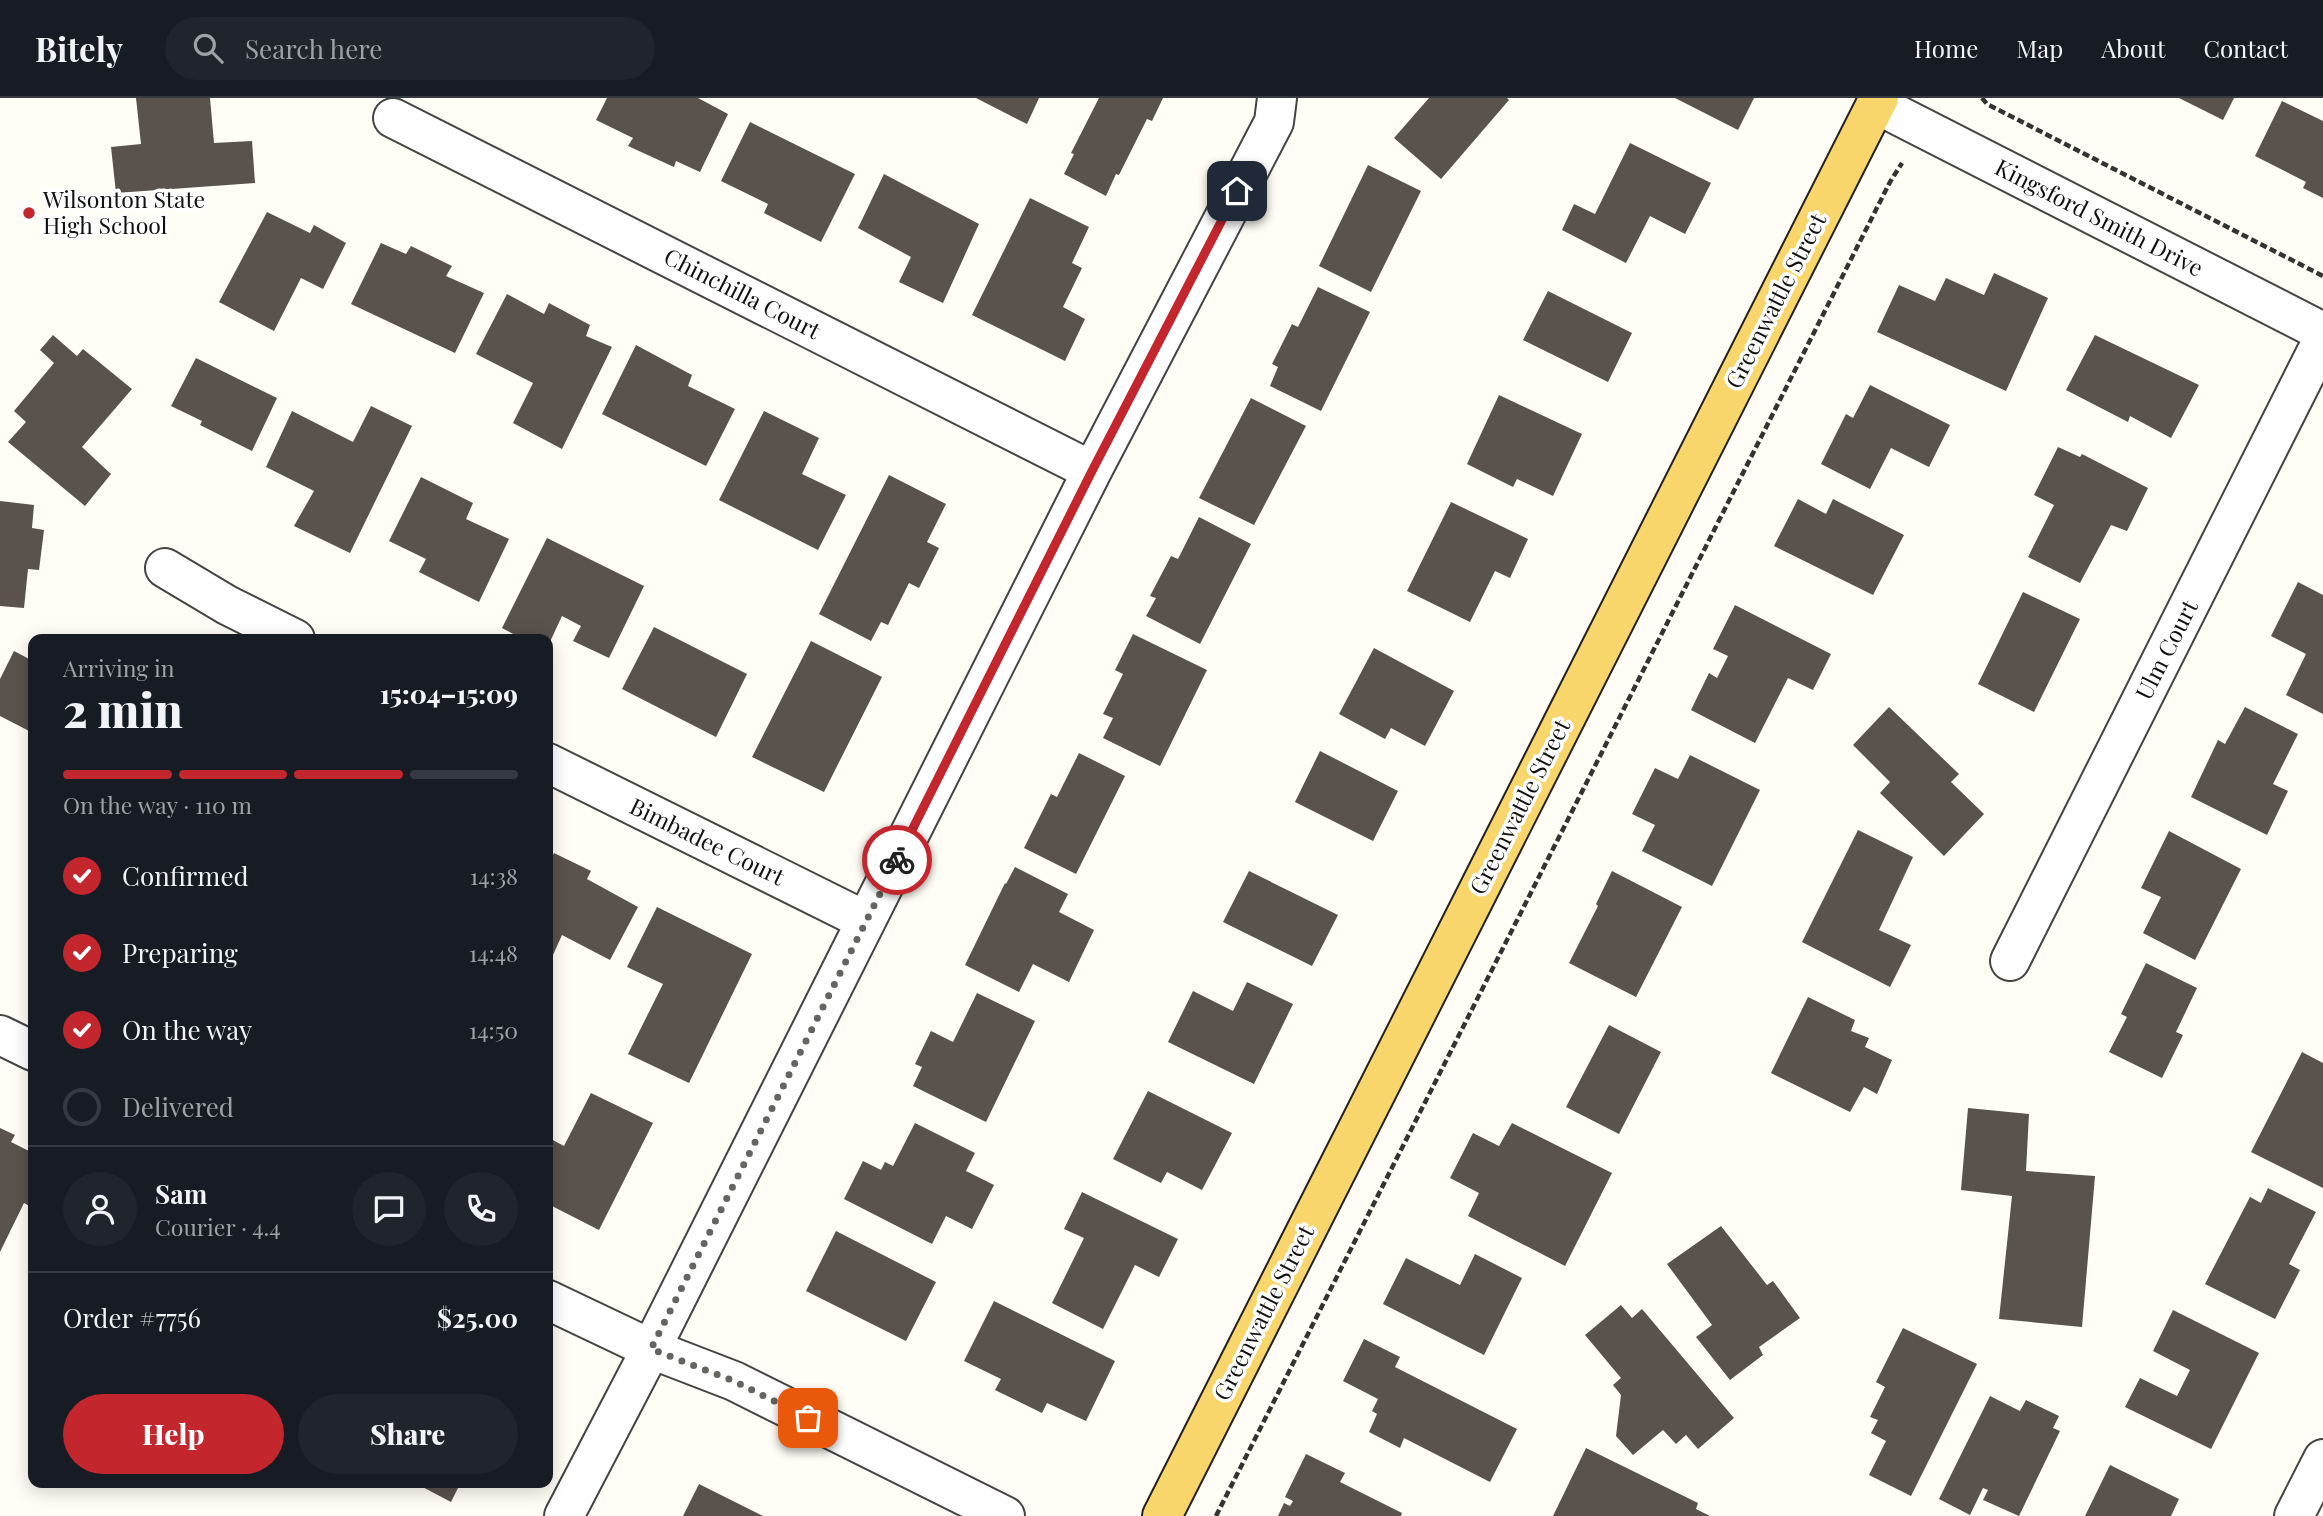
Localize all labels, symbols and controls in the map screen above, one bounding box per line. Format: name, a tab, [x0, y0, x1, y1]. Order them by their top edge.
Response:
search box	[165, 17, 655, 80]
text: Bitely	[35, 26, 123, 70]
icon: search	[189, 29, 227, 67]
text: Search here	[245, 31, 383, 66]
text: Home	[1914, 32, 1978, 64]
text: Map	[2016, 32, 2063, 64]
text: About	[2101, 32, 2165, 64]
text: Contact	[2203, 32, 2288, 64]
street label: Kingsford Smith Drive	[1990, 151, 2209, 283]
pin	[1207, 161, 1267, 221]
icon: home	[1218, 172, 1256, 210]
place label: Wilsonton State High School	[42, 183, 205, 240]
marker: Wilsonton State High School	[21, 205, 37, 221]
street label: Greenwattle Street	[1717, 207, 1833, 393]
street label: Chinchilla Court	[659, 240, 827, 346]
street label: Ulm Court	[2127, 593, 2204, 705]
text: Arriving in	[63, 652, 175, 683]
text: 15:04–15:09	[380, 676, 518, 711]
text: 2 min	[63, 678, 183, 740]
street label: Greenwattle Street	[1461, 713, 1577, 899]
text: On the way · 110 m	[63, 789, 252, 820]
street label: Bimbadee Court	[625, 790, 791, 892]
courier	[862, 825, 932, 895]
icon: bike	[878, 841, 916, 879]
icon: check	[63, 857, 101, 895]
text: Confirmed	[122, 858, 249, 893]
text: 14:38	[470, 860, 518, 891]
icon: check	[63, 934, 101, 972]
text: Preparing	[122, 935, 238, 970]
text: 14:48	[469, 937, 518, 968]
icon: check	[63, 1011, 101, 1049]
text: On the way	[122, 1012, 252, 1047]
text: 14:50	[469, 1014, 518, 1045]
text: Delivered	[122, 1089, 234, 1124]
button: person	[63, 1172, 137, 1246]
button: chat	[352, 1172, 426, 1246]
button: phone	[444, 1172, 518, 1246]
text: Sam	[155, 1176, 207, 1211]
text: Courier · 4.4	[155, 1211, 281, 1242]
street label: Greenwattle Street	[1205, 1219, 1321, 1405]
text: Order #7756	[63, 1300, 201, 1335]
text: $25.00	[437, 1300, 518, 1335]
pin	[778, 1388, 838, 1448]
button: Help	[63, 1394, 284, 1474]
button: Share	[298, 1394, 518, 1474]
icon: bag	[789, 1399, 827, 1437]

